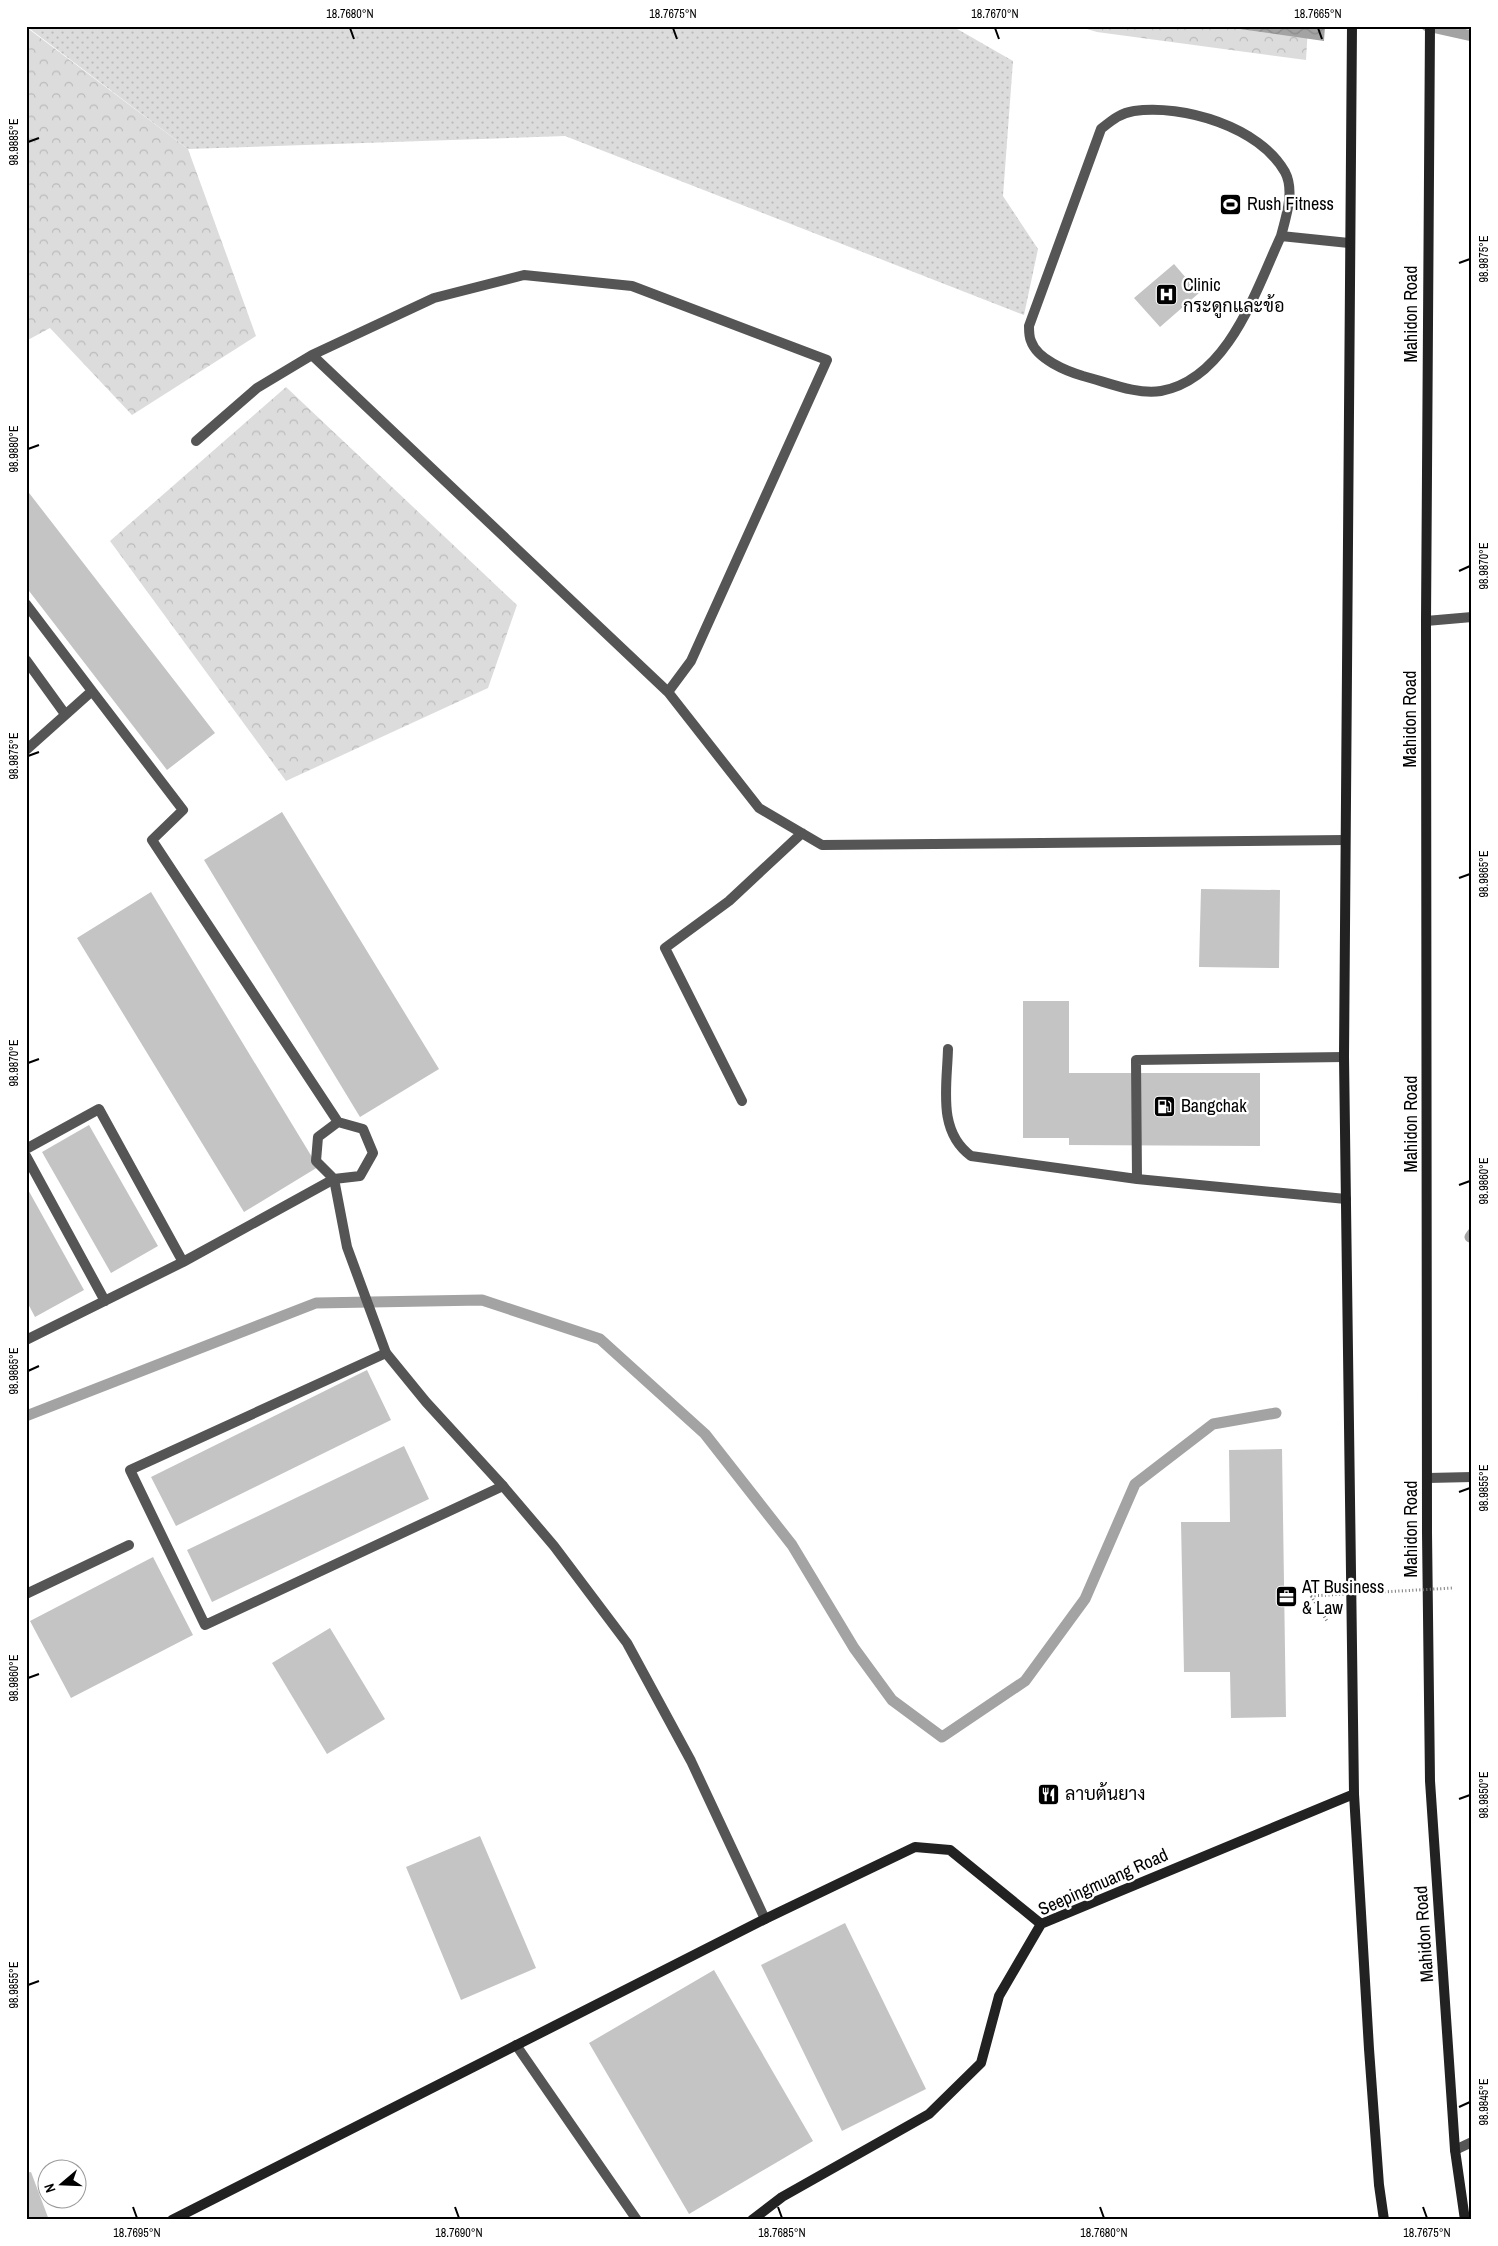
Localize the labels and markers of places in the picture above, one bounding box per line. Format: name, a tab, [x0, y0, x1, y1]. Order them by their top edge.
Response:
place label: Rush Fitness	[1247, 191, 1334, 216]
sports icon: Rush Fitness	[1219, 192, 1243, 216]
place label: Clinic กระดูกและข้อ	[1183, 272, 1284, 319]
hospital icon: Clinic กระดูกและข้อ	[1155, 283, 1179, 307]
place label: Bangchak	[1181, 1093, 1247, 1118]
fuel station icon: Bangchak	[1153, 1094, 1177, 1118]
place label: AT Business & Law	[1301, 1574, 1384, 1620]
office icon: AT Business & Law	[1274, 1585, 1298, 1609]
place label: ลาบต้นยาง	[1065, 1781, 1145, 1806]
restaurant icon: ลาบต้นยาง	[1037, 1782, 1061, 1806]

